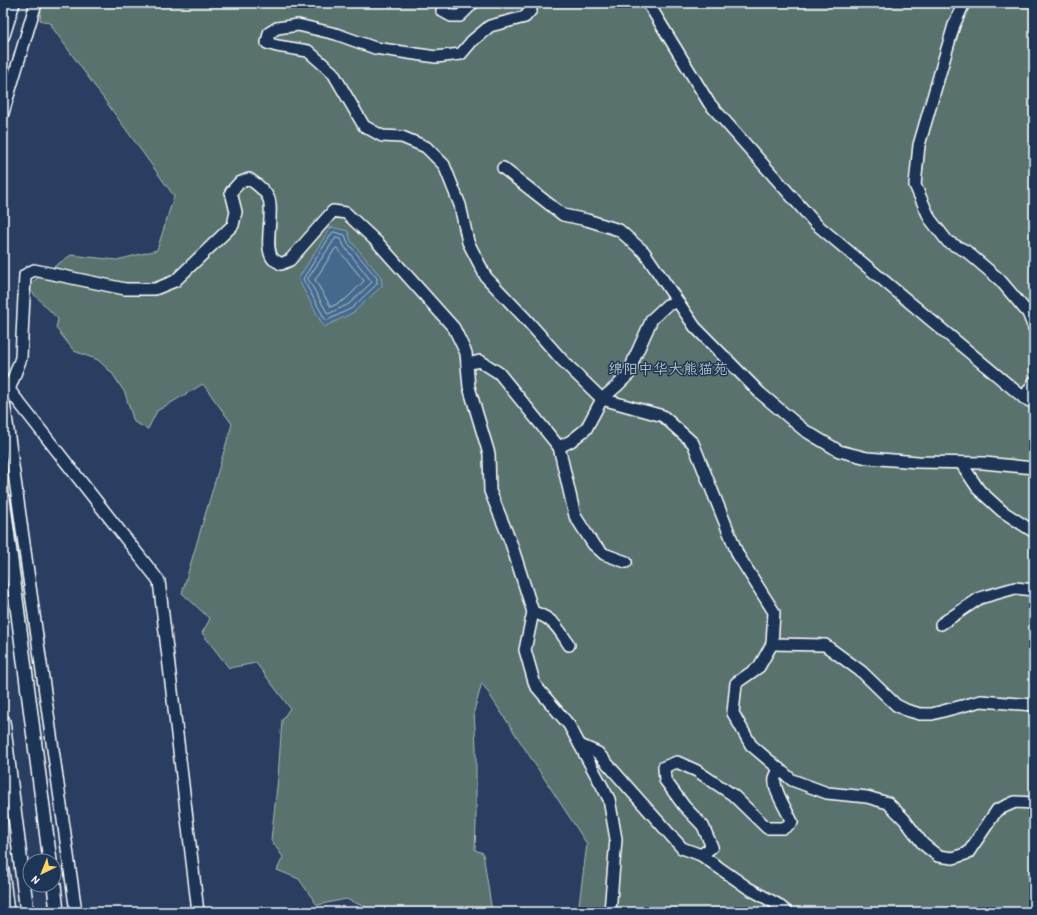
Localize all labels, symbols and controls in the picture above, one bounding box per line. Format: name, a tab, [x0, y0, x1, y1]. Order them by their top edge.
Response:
park label: 绵阳中华大熊猫苑	[608, 358, 728, 379]
north arrow	[22, 853, 62, 893]
text: N	[28, 873, 42, 887]

